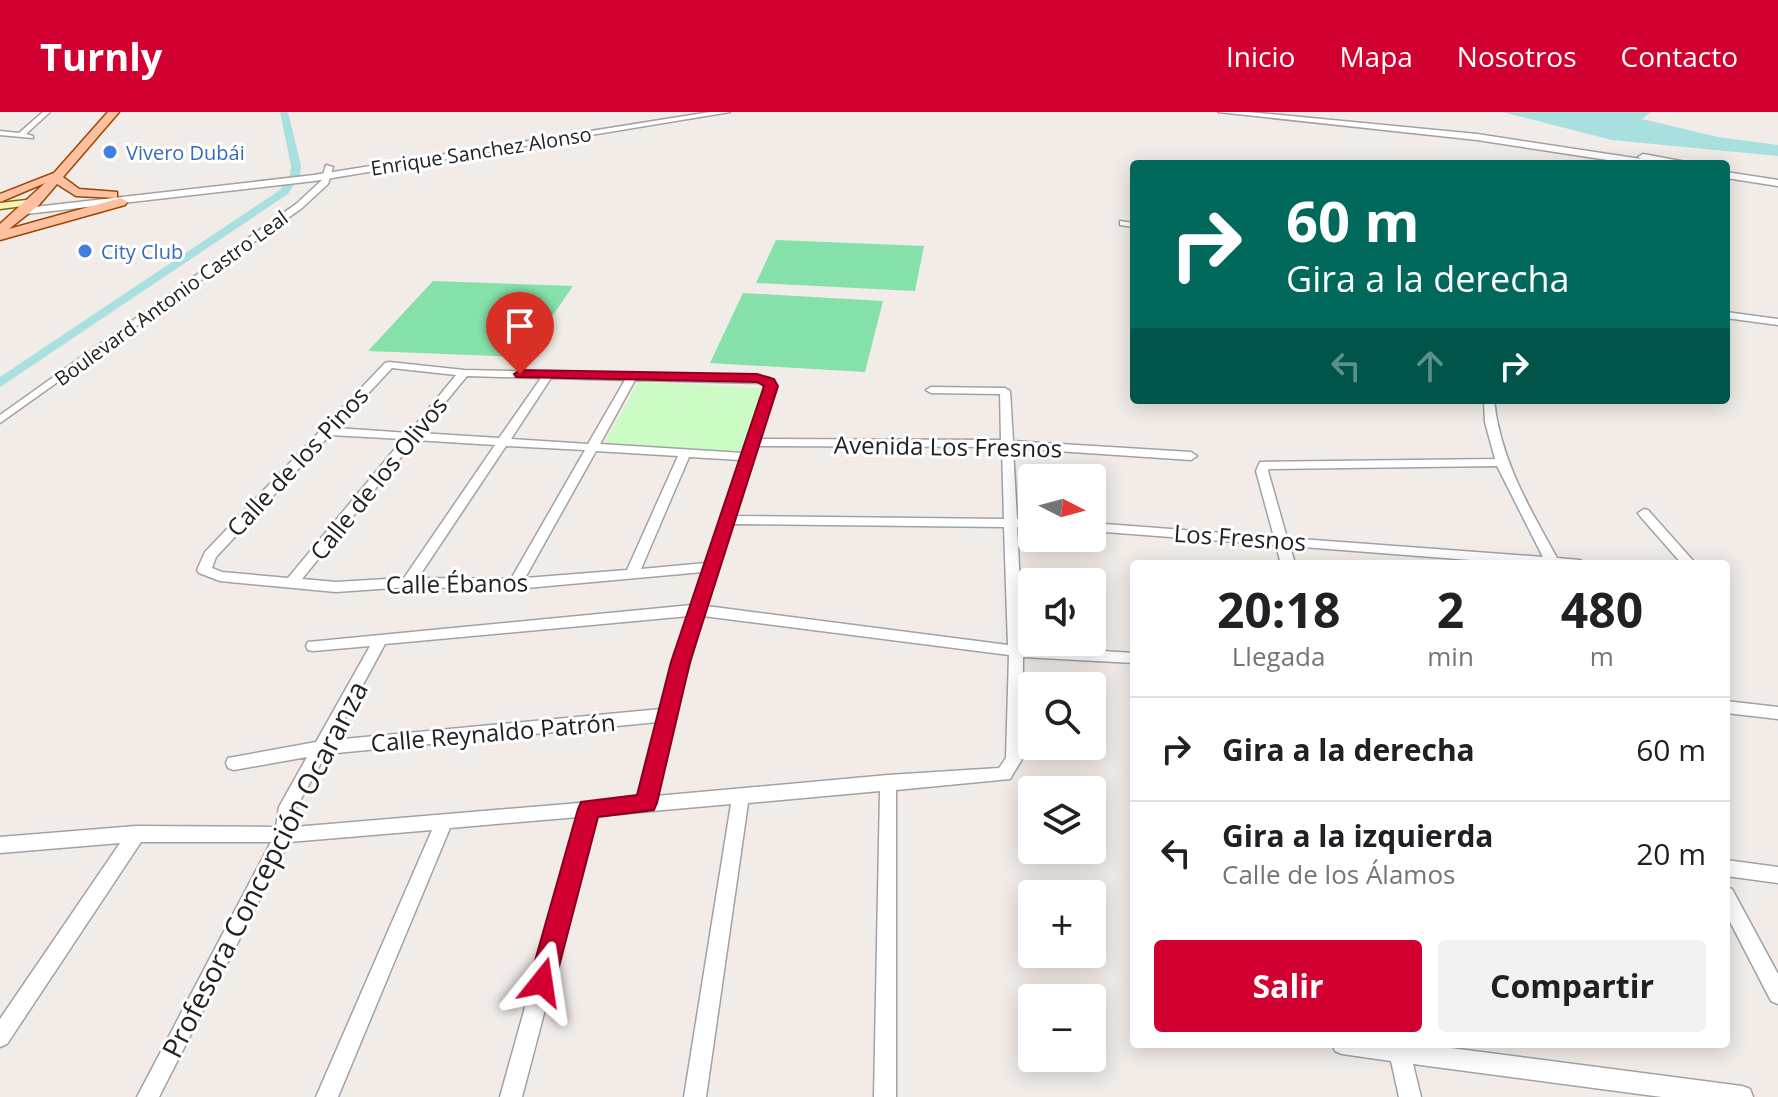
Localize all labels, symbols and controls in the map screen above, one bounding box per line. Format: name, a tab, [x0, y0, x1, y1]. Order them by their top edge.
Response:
text: Turnly	[40, 30, 162, 82]
text: Inicio	[1226, 37, 1295, 75]
text: Mapa	[1339, 37, 1413, 75]
text: Nosotros	[1457, 37, 1577, 75]
text: Contacto	[1621, 37, 1738, 75]
street label: Enrique Sanchez Alonso	[369, 120, 593, 182]
place label: Vivero Dubái	[126, 139, 245, 166]
marker: Vivero Dubái	[101, 143, 119, 161]
text: 60 m	[1286, 182, 1420, 258]
icon: right	[1154, 192, 1258, 296]
street label: Boulevard Antonio Castro Leal	[49, 204, 293, 392]
place label: City Club	[101, 238, 183, 265]
marker: City Club	[76, 242, 94, 260]
text: Gira a la derecha	[1286, 254, 1570, 303]
pin	[486, 292, 554, 374]
icon: arrive	[498, 304, 542, 348]
icon: left	[1324, 344, 1368, 388]
icon: ahead	[1408, 344, 1452, 388]
icon: right	[1492, 344, 1536, 388]
street label: Calle de los Pinos	[219, 379, 375, 543]
street label: Calle de los Olivos	[302, 389, 454, 567]
street label: Avenida Los Fresnos	[834, 428, 1062, 464]
north arrow	[1018, 464, 1106, 552]
map controls	[1018, 464, 1106, 1072]
street label: Los Fresnos	[1173, 516, 1307, 558]
street label: Calle Ébanos	[386, 565, 528, 601]
button: sound	[1018, 568, 1106, 656]
text: 20:18	[1217, 577, 1340, 642]
text: 2	[1437, 577, 1464, 642]
text: 480	[1561, 577, 1643, 642]
text: Llegada	[1232, 638, 1325, 674]
text: min	[1427, 638, 1474, 674]
text: m	[1590, 638, 1614, 674]
button: search	[1018, 672, 1106, 760]
street label: Profesora Concepción Ocaranza	[152, 674, 376, 1064]
street label: Calle Reynaldo Patrón	[369, 705, 617, 759]
icon: right	[1154, 727, 1198, 771]
text: Gira a la derecha	[1222, 729, 1475, 770]
text: 60 m	[1636, 729, 1706, 770]
button: layers	[1018, 776, 1106, 864]
text: Gira a la izquierda	[1222, 815, 1494, 856]
icon: left	[1154, 831, 1198, 875]
text: 20 m	[1636, 833, 1706, 874]
text: Calle de los Álamos	[1222, 856, 1455, 892]
button: +	[1018, 880, 1106, 968]
position arrow	[500, 940, 584, 1024]
button: Salir	[1154, 940, 1422, 1032]
button: Compartir	[1438, 940, 1706, 1032]
button: −	[1018, 984, 1106, 1072]

